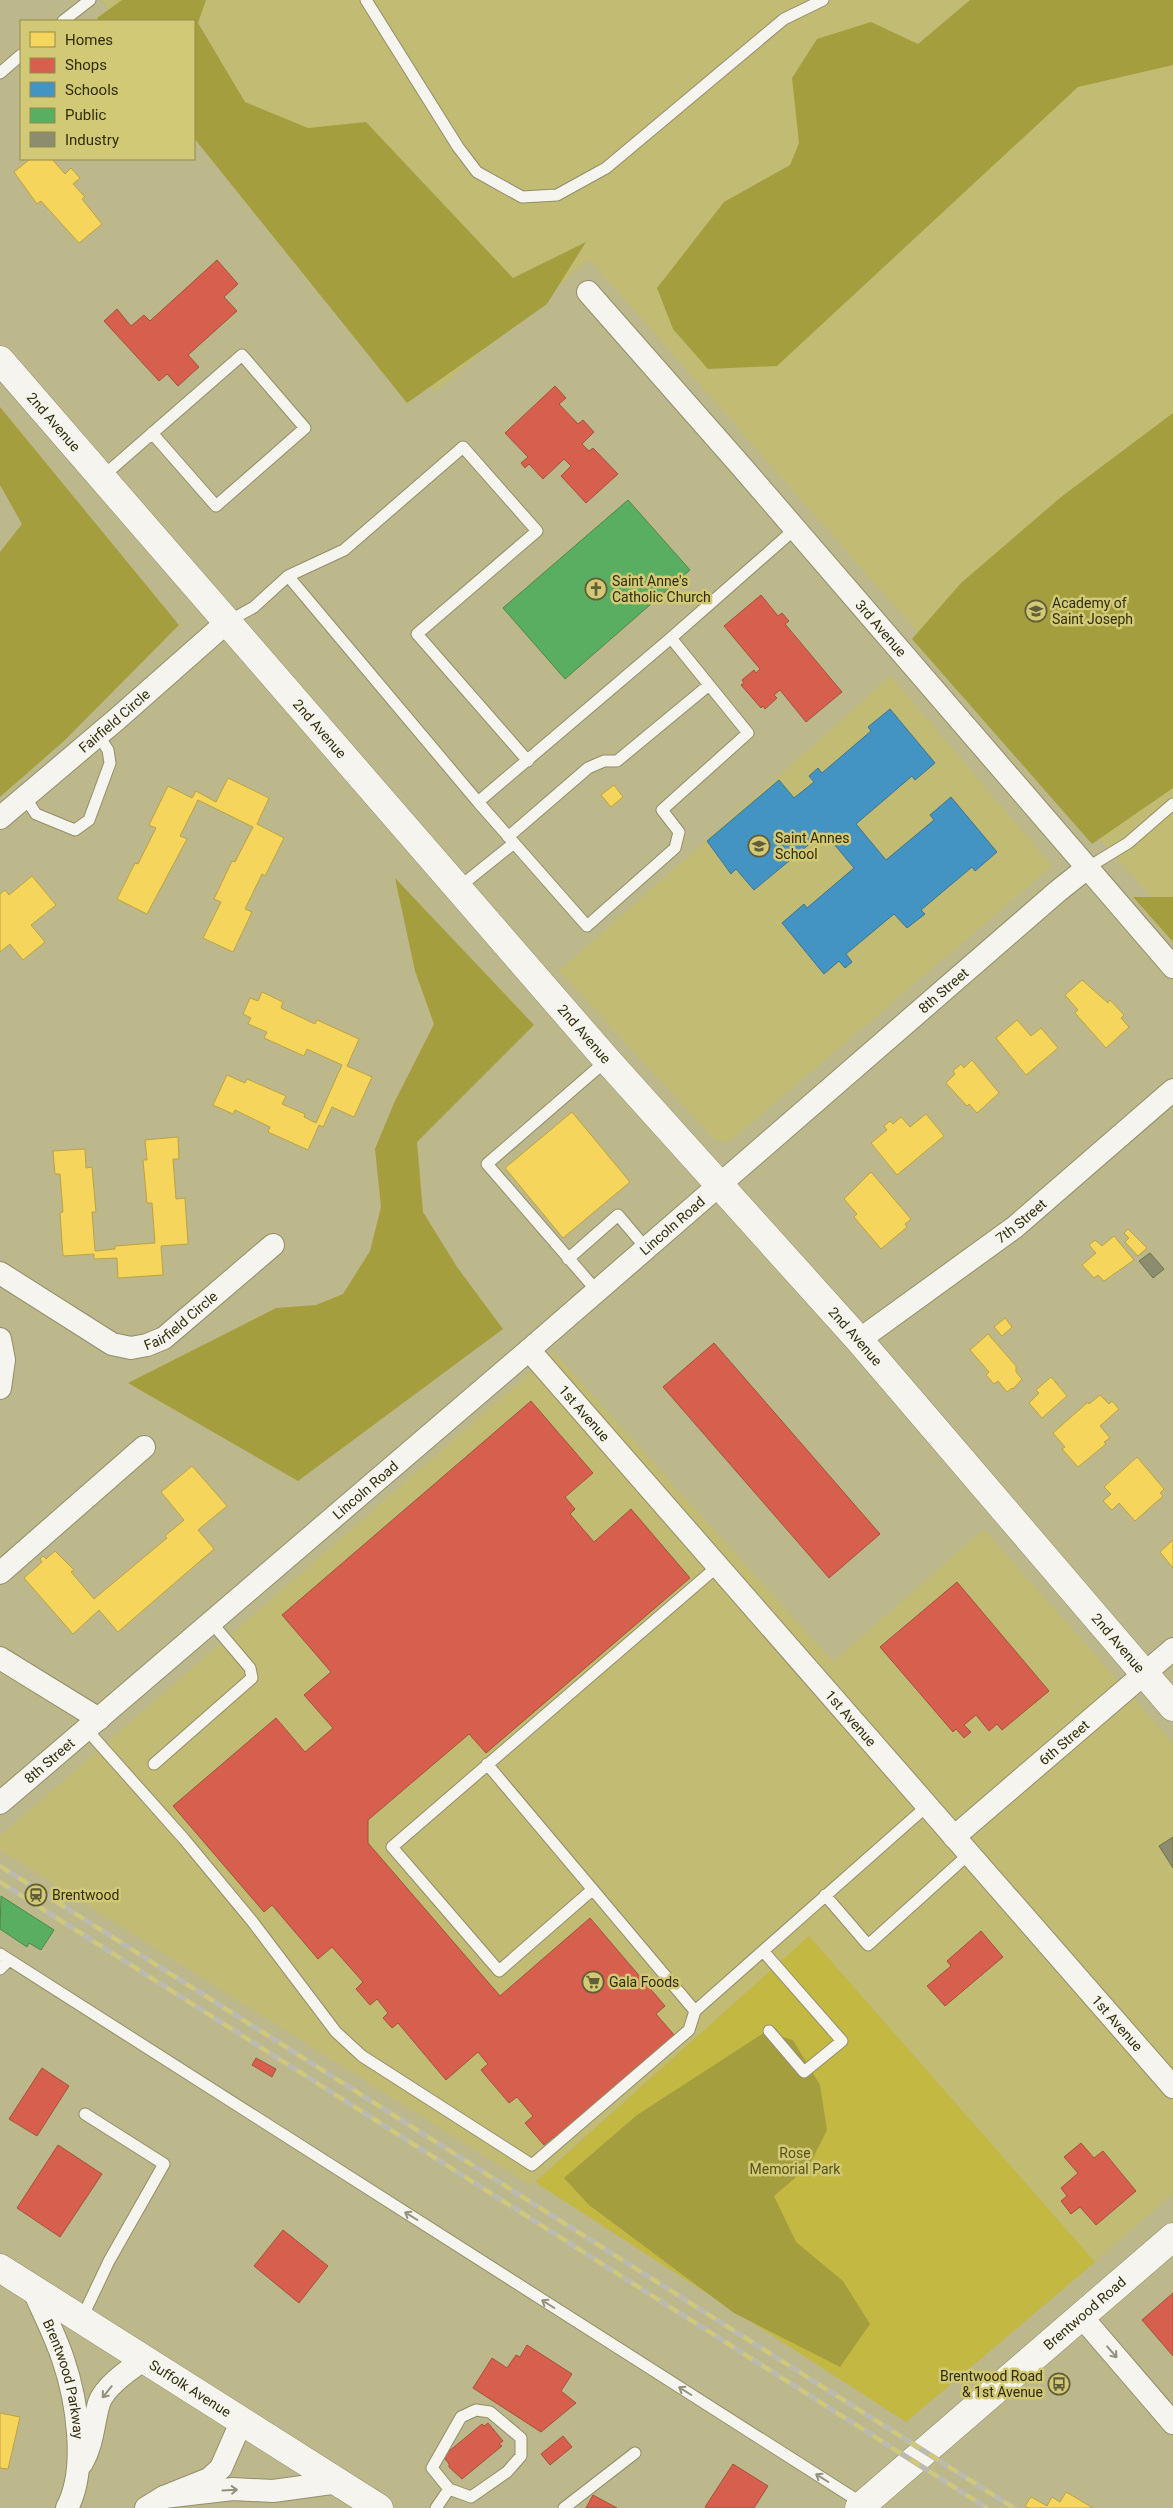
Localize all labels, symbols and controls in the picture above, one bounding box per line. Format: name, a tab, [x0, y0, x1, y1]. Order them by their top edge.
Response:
legend	[20, 20, 195, 160]
text: Homes	[65, 31, 113, 49]
text: Shops	[65, 56, 107, 74]
text: Schools	[65, 81, 119, 99]
text: Public	[65, 106, 106, 124]
text: Industry	[65, 131, 119, 149]
street label: 2nd Avenue	[24, 389, 84, 455]
place label: Saint Anne's Catholic Church	[612, 573, 711, 605]
church icon: Saint Anne's Catholic Church	[584, 577, 608, 601]
place label: Academy of Saint Joseph	[1052, 595, 1133, 627]
street label: 3rd Avenue	[852, 597, 910, 660]
school or university icon: Academy of Saint Joseph	[1024, 599, 1048, 623]
street label: Fairfield Circle	[76, 686, 153, 756]
street label: 2nd Avenue	[290, 696, 350, 761]
place label: Saint Annes School	[775, 830, 849, 862]
school or university icon: Saint Annes School	[747, 834, 771, 858]
street label: 8th Street	[915, 964, 972, 1016]
street label: 2nd Avenue	[554, 1001, 614, 1067]
street label: Lincoln Road	[636, 1193, 708, 1258]
street label: 7th Street	[993, 1195, 1050, 1246]
street label: Fairfield Circle	[142, 1288, 221, 1353]
street label: 2nd Avenue	[825, 1304, 885, 1369]
street label: 1st Avenue	[556, 1382, 613, 1445]
street label: Lincoln Road	[329, 1458, 401, 1522]
street label: 2nd Avenue	[1088, 1610, 1148, 1676]
street label: 1st Avenue	[822, 1687, 879, 1749]
street label: 6th Street	[1036, 1716, 1093, 1768]
street label: 8th Street	[21, 1735, 78, 1787]
station icon: Brentwood	[24, 1883, 48, 1907]
place label: Brentwood	[52, 1887, 119, 1903]
supermarket icon: Gala Foods	[581, 1970, 605, 1994]
place label: Gala Foods	[609, 1974, 679, 1990]
street label: 1st Avenue	[1089, 1992, 1146, 2054]
park label: Rose Memorial Park	[750, 2145, 841, 2177]
one-way arrow	[404, 2211, 418, 2221]
street label: Brentwood Road	[1040, 2274, 1129, 2353]
one-way arrow	[541, 2298, 555, 2308]
street label: Brentwood Parkway	[40, 2317, 86, 2440]
one-way arrow	[1107, 2346, 1118, 2359]
street label: Suffolk Avenue	[146, 2357, 234, 2420]
place label: Brentwood Road & 1st Avenue	[940, 2368, 1043, 2400]
bus stop icon: Brentwood Road & 1st Avenue	[1047, 2372, 1071, 2396]
one-way arrow	[102, 2385, 113, 2398]
one-way arrow	[678, 2385, 692, 2396]
one-way arrow	[816, 2473, 830, 2483]
one-way arrow	[222, 2486, 238, 2495]

